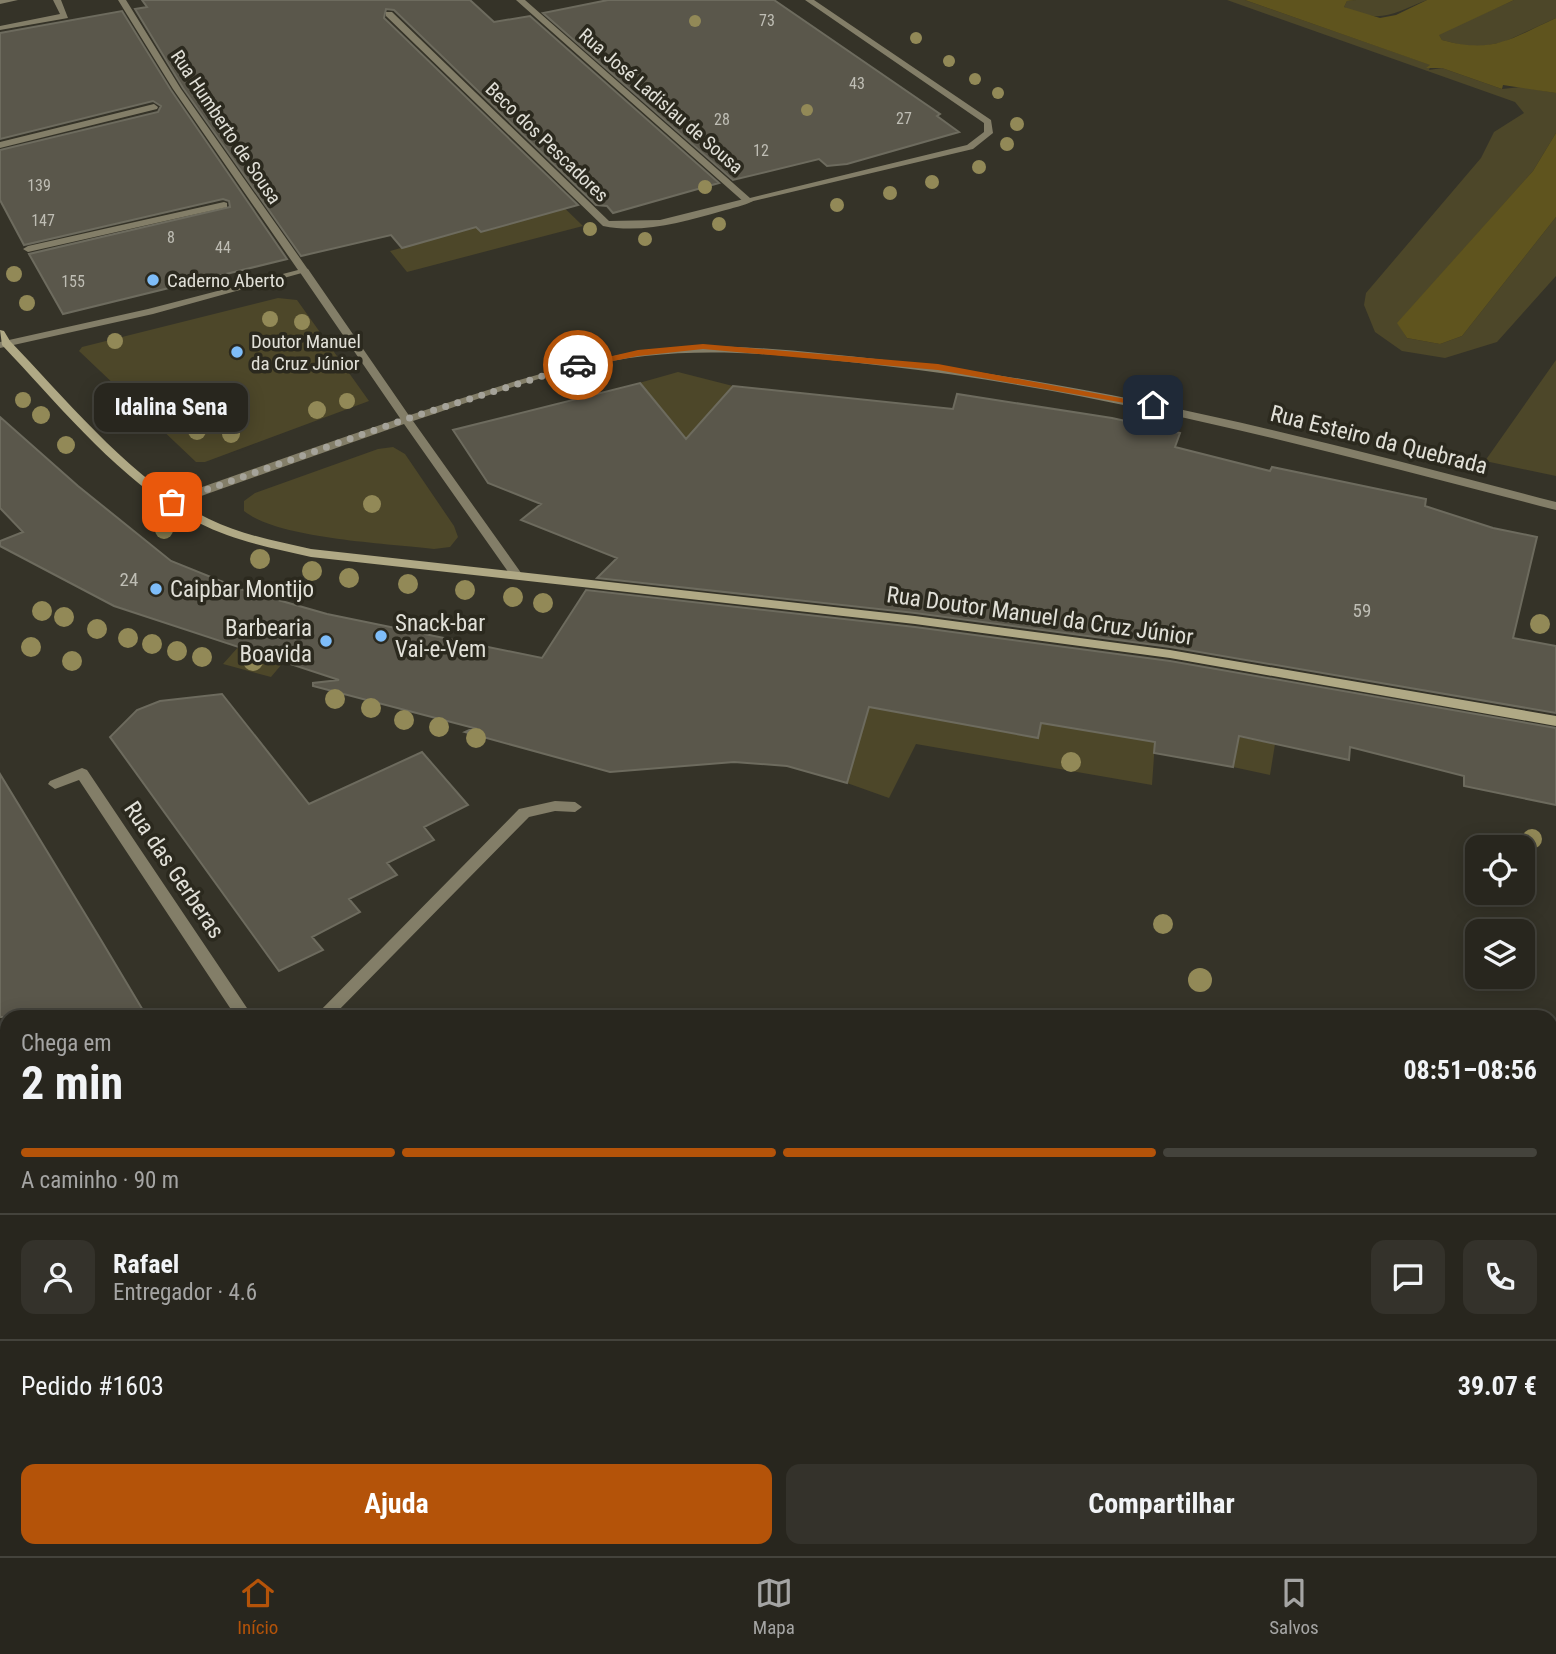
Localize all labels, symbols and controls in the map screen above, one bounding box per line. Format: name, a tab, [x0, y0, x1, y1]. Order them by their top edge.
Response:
house number: 73	[759, 11, 775, 30]
street label: Rua José Ladislau de Sousa	[574, 23, 748, 179]
street label: Rua Humberto de Sousa	[166, 46, 286, 208]
house number: 43	[849, 74, 865, 93]
street label: Beco dos Pescadores	[481, 77, 613, 207]
house number: 27	[896, 109, 912, 128]
house number: 28	[714, 110, 730, 129]
house number: 12	[753, 141, 769, 160]
house number: 139	[27, 176, 51, 195]
house number: 147	[31, 211, 55, 230]
house number: 8	[167, 228, 175, 247]
house number: 44	[215, 238, 231, 257]
place label: Caderno Aberto	[167, 269, 285, 292]
house number: 155	[61, 272, 85, 291]
marker: Caderno Aberto	[145, 272, 161, 288]
place label: Doutor Manuel da Cruz Júnior	[251, 330, 361, 375]
courier	[543, 330, 613, 400]
marker: Doutor Manuel da Cruz Júnior	[229, 344, 245, 360]
icon: car	[559, 346, 597, 384]
pin	[1123, 375, 1183, 435]
callout: Idalina Sena	[95, 383, 249, 432]
icon: home	[1134, 386, 1172, 424]
text: Idalina Sena	[114, 394, 228, 421]
street label: Rua Esteiro da Quebrada	[1268, 400, 1490, 480]
pin	[142, 472, 202, 532]
icon: bag	[153, 483, 191, 521]
house number: 24	[120, 568, 138, 591]
place label: Caipbar Montijo	[170, 576, 314, 603]
marker: Caipbar Montijo	[148, 581, 164, 597]
street label: Rua Doutor Manuel da Cruz Júnior	[885, 581, 1195, 651]
house number: 59	[1353, 599, 1371, 622]
place label: Snack-bar Vai-e-Vem	[395, 610, 486, 663]
place label: Barbearia Boavida	[225, 615, 312, 668]
marker: Snack-bar Vai-e-Vem	[373, 628, 389, 644]
marker: Barbearia Boavida	[318, 633, 334, 649]
street label: Rua das Gerberas	[118, 796, 230, 944]
map controls	[1465, 835, 1535, 989]
button: locate	[1465, 835, 1535, 905]
button: layers	[1465, 919, 1535, 989]
text: Chega em	[21, 1030, 112, 1057]
text: 08:51–08:56	[1403, 1055, 1537, 1085]
text: 2 min	[21, 1056, 123, 1110]
text: A caminho · 90 m	[21, 1167, 179, 1194]
button: person	[21, 1240, 95, 1314]
button: chat	[1371, 1240, 1445, 1314]
button: phone	[1463, 1240, 1537, 1314]
text: Rafael	[113, 1249, 179, 1279]
text: Entregador · 4.6	[113, 1279, 257, 1306]
text: Pedido #1603	[21, 1371, 164, 1401]
text: 39.07 €	[1458, 1371, 1537, 1401]
button: Ajuda	[21, 1464, 772, 1544]
button: Compartilhar	[786, 1464, 1537, 1544]
tab: Início	[237, 1574, 278, 1639]
tab: Mapa	[753, 1574, 795, 1639]
tab: Salvos	[1269, 1574, 1319, 1639]

